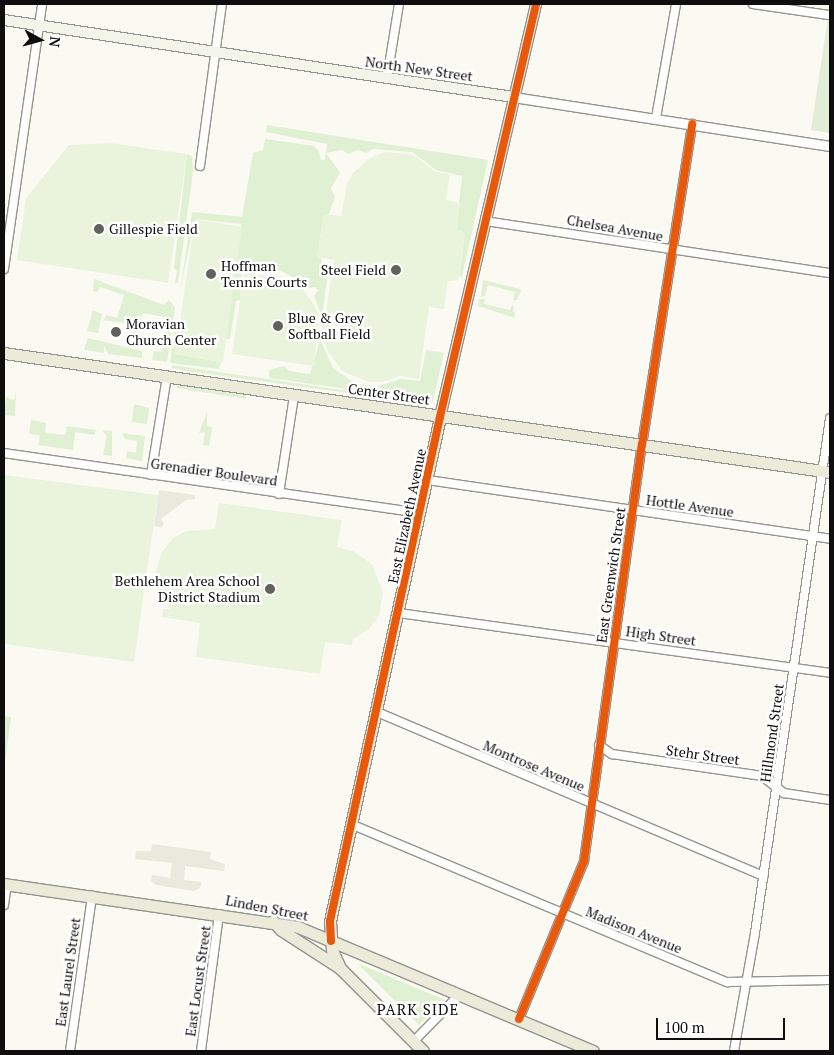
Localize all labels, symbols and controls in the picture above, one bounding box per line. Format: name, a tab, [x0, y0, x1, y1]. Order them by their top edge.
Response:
north arrow	[15, 15, 65, 65]
text: N	[45, 35, 65, 48]
street label: North New Street	[364, 53, 474, 85]
street label: Chelsea Avenue	[565, 211, 665, 245]
place label: Gillespie Field	[109, 221, 198, 237]
marker: Gillespie Field	[93, 223, 105, 235]
place label: Hoffman Tennis Courts	[221, 258, 307, 290]
place label: Steel Field	[321, 262, 386, 278]
marker: Steel Field	[390, 264, 402, 276]
marker: Hoffman Tennis Courts	[205, 268, 217, 280]
place label: Blue & Grey Softball Field	[288, 310, 370, 342]
place label: Moravian Church Center	[126, 316, 216, 348]
marker: Blue & Grey Softball Field	[272, 320, 284, 332]
marker: Moravian Church Center	[110, 326, 122, 338]
street label: Center Street	[347, 380, 431, 408]
street label: East Elizabeth Avenue	[384, 447, 430, 585]
street label: Grenadier Boulevard	[149, 455, 279, 489]
street label: Hottle Avenue	[645, 492, 735, 520]
street label: East Greenwich Street	[593, 506, 629, 644]
place label: Bethlehem Area School District Stadium	[115, 573, 260, 606]
marker: Bethlehem Area School District Stadium	[264, 583, 276, 595]
street label: High Street	[625, 623, 697, 649]
street label: Hillmond Street	[757, 683, 787, 783]
street label: Montrose Avenue	[481, 737, 587, 795]
street label: Stehr Street	[665, 742, 741, 768]
street label: Linden Street	[224, 892, 310, 924]
street label: Madison Avenue	[583, 903, 685, 957]
street label: East Laurel Street	[52, 916, 84, 1028]
street label: East Locust Street	[182, 924, 214, 1038]
district label: PARK SIDE	[376, 1001, 460, 1019]
scale bar	[659, 1008, 788, 1040]
text: 100 m	[664, 1017, 705, 1037]

